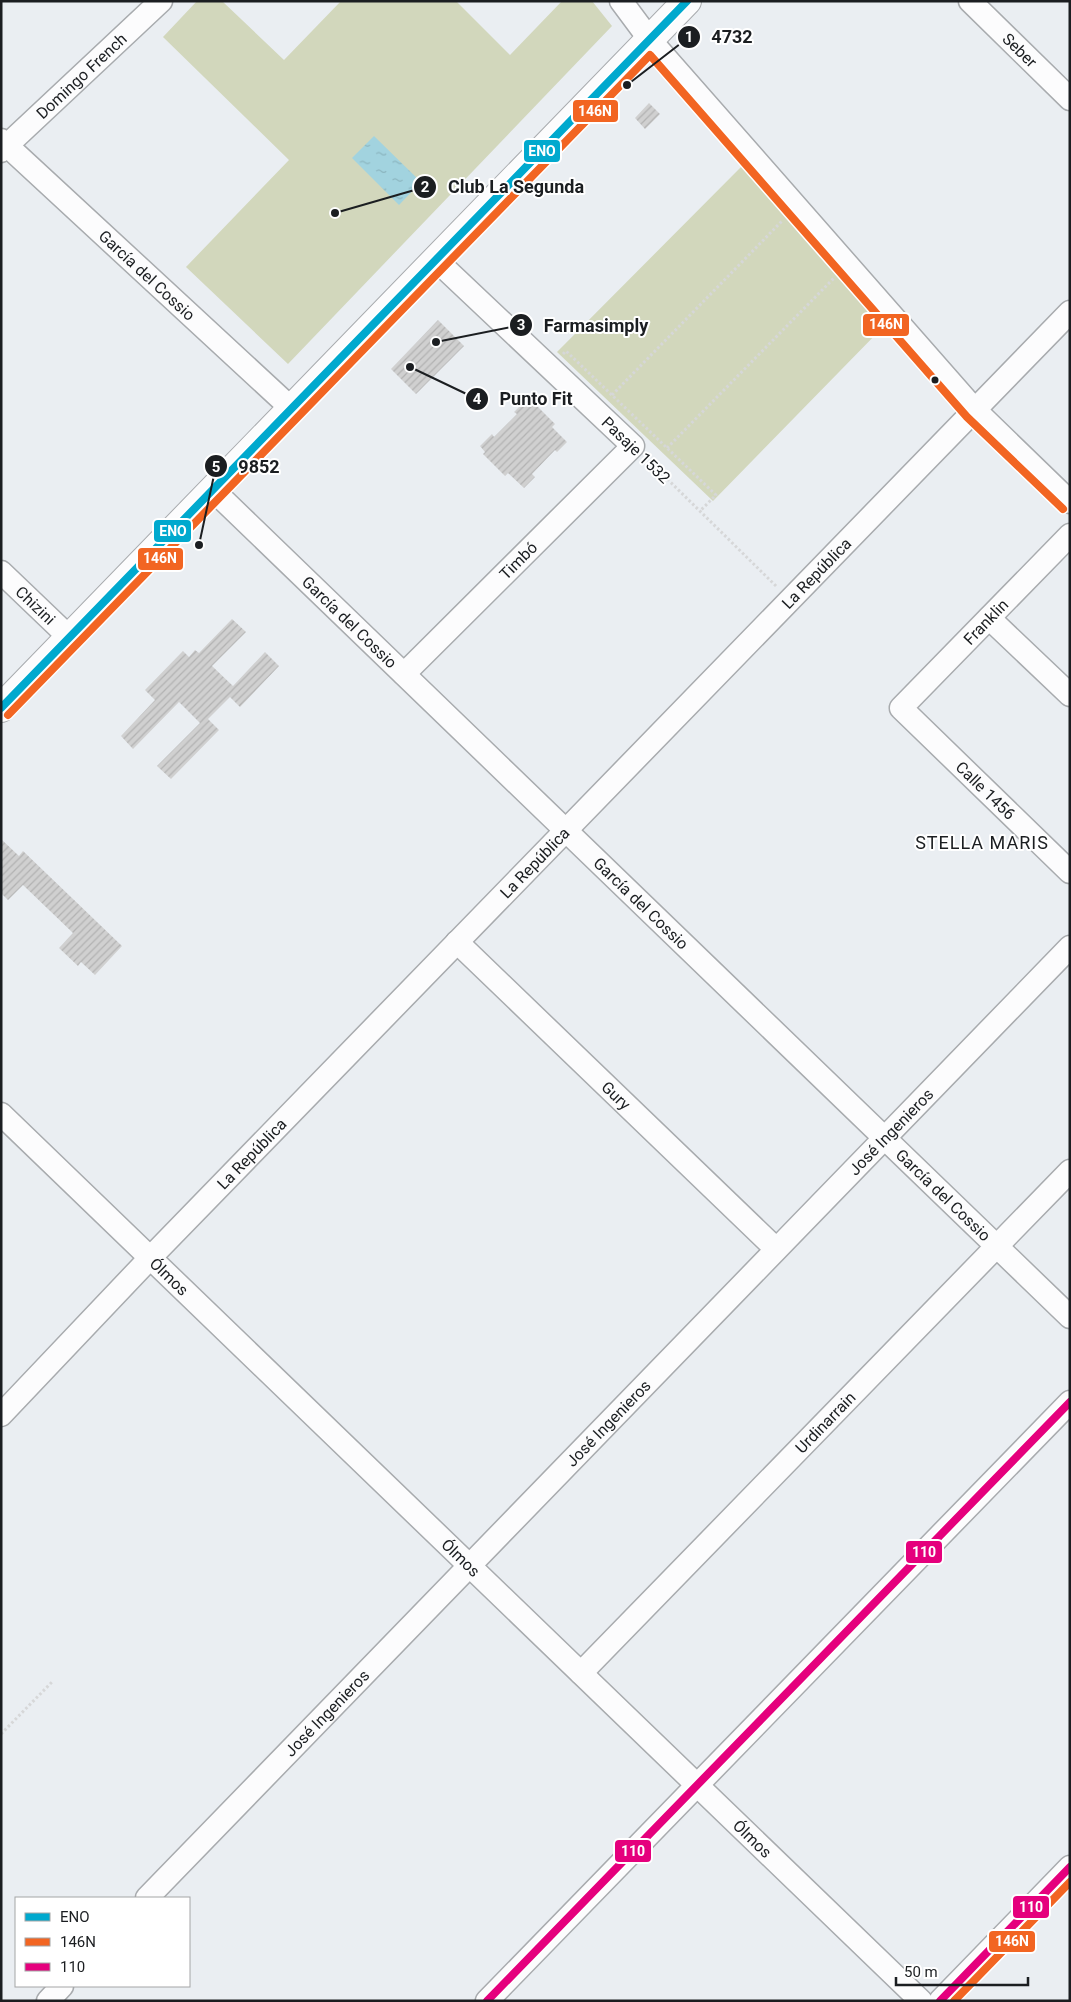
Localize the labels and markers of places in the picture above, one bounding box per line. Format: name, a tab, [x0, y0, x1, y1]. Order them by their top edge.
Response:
callout: 4732	[676, 21, 762, 54]
callout: Club La Segunda	[413, 170, 594, 203]
callout: Farmasimply	[509, 309, 658, 342]
unlabelled marker	[930, 375, 940, 385]
callout: Punto Fit	[465, 382, 583, 415]
callout: 9852	[203, 450, 289, 483]

